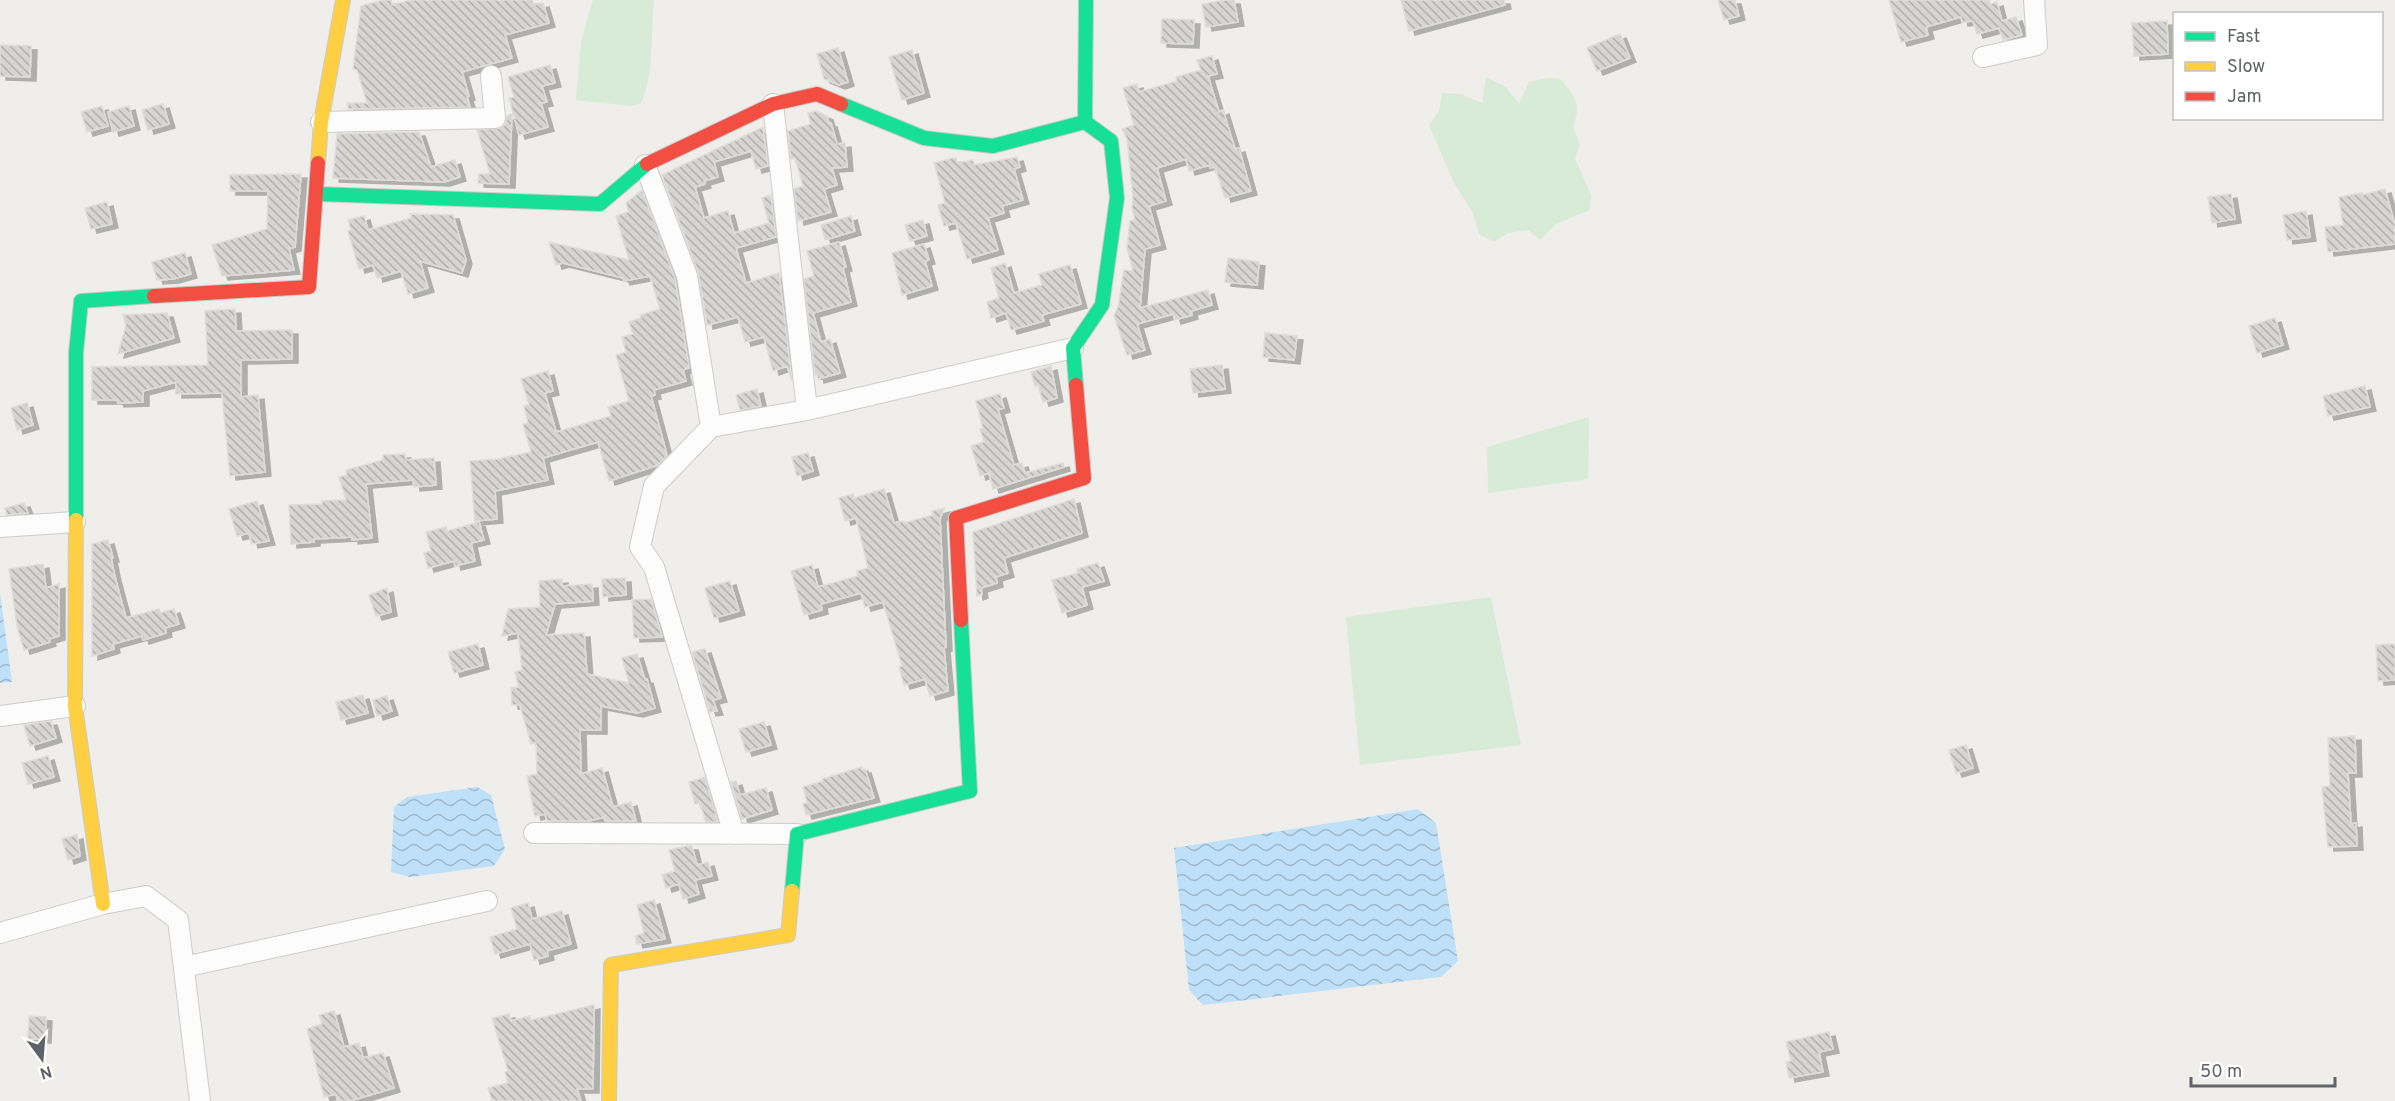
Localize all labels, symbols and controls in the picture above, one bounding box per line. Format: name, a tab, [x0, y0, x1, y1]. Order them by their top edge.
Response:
legend	[2173, 12, 2383, 120]
text: Fast	[2227, 26, 2260, 49]
text: Slow	[2227, 56, 2265, 79]
text: Jam	[2227, 86, 2262, 109]
north arrow	[12, 1029, 72, 1089]
scale bar	[2191, 1050, 2335, 1088]
text: N	[37, 1060, 54, 1083]
text: 50 m	[2200, 1061, 2242, 1084]

